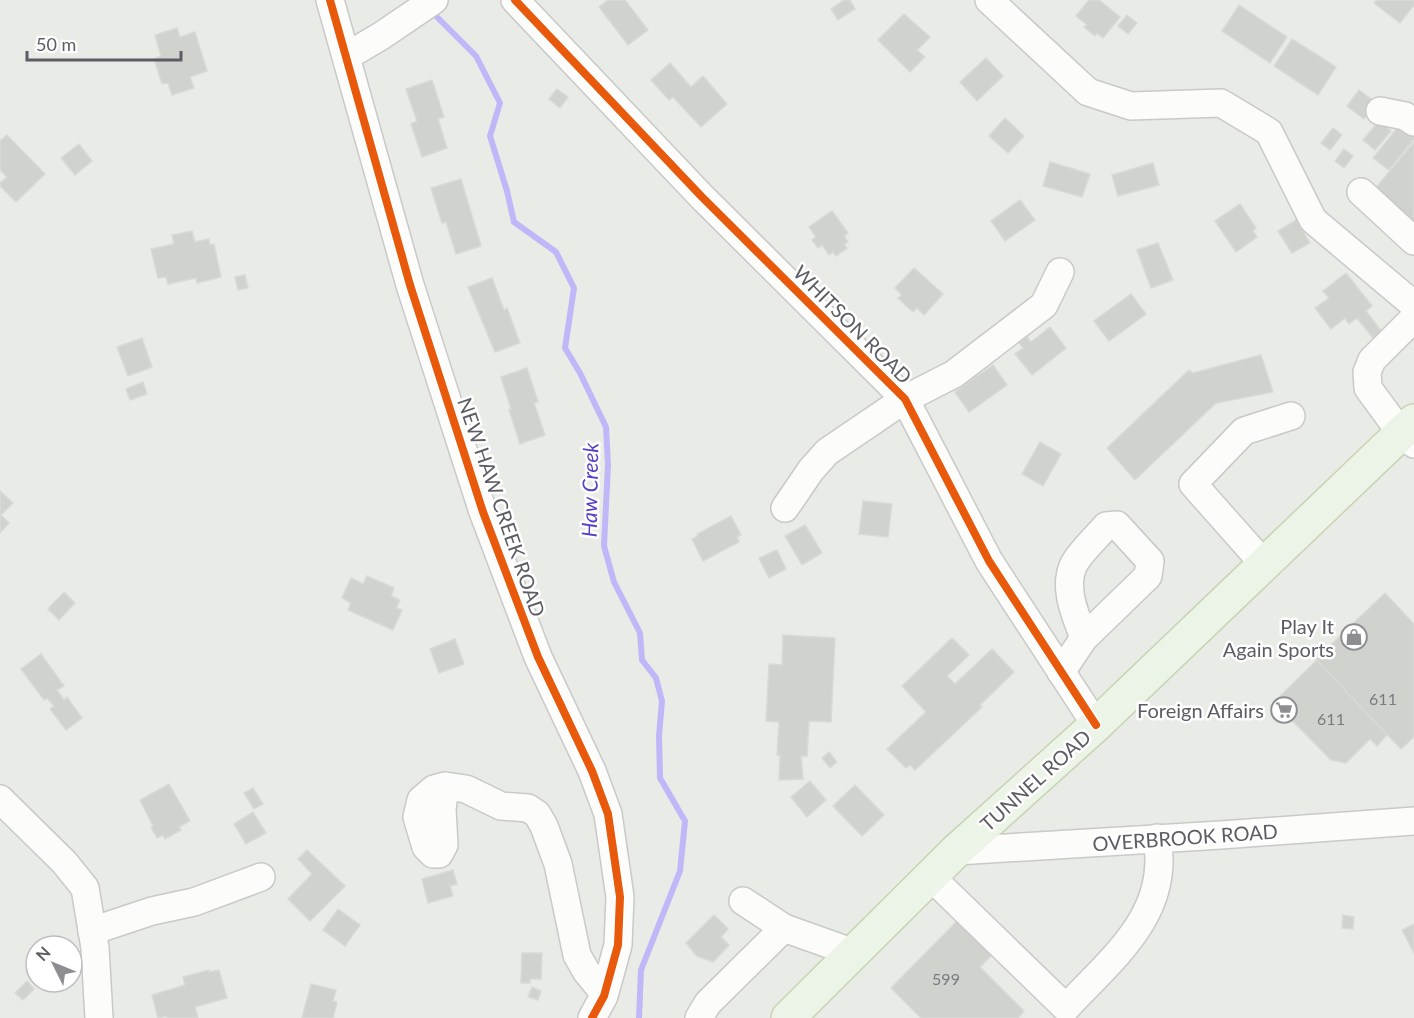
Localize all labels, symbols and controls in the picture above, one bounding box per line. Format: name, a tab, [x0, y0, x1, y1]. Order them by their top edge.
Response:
scale bar	[27, 24, 182, 62]
text: 50 m	[36, 33, 76, 55]
street label: WHITSON ROAD	[789, 260, 917, 388]
street label: NEW HAW CREEK ROAD	[453, 394, 551, 620]
water label: Haw Creek	[576, 441, 602, 538]
place label: Play It Again Sports	[1223, 614, 1334, 661]
shop icon: Play It Again Sports	[1339, 622, 1369, 652]
house number: 611	[1369, 689, 1397, 708]
supermarket icon: Foreign Affairs	[1269, 695, 1299, 725]
place label: Foreign Affairs	[1137, 698, 1264, 722]
house number: 611	[1317, 709, 1345, 728]
street label: TUNNEL ROAD	[975, 724, 1095, 836]
street label: OVERBROOK ROAD	[1092, 819, 1278, 855]
north arrow	[24, 934, 84, 994]
text: N	[32, 942, 54, 964]
house number: 599	[932, 969, 960, 988]

